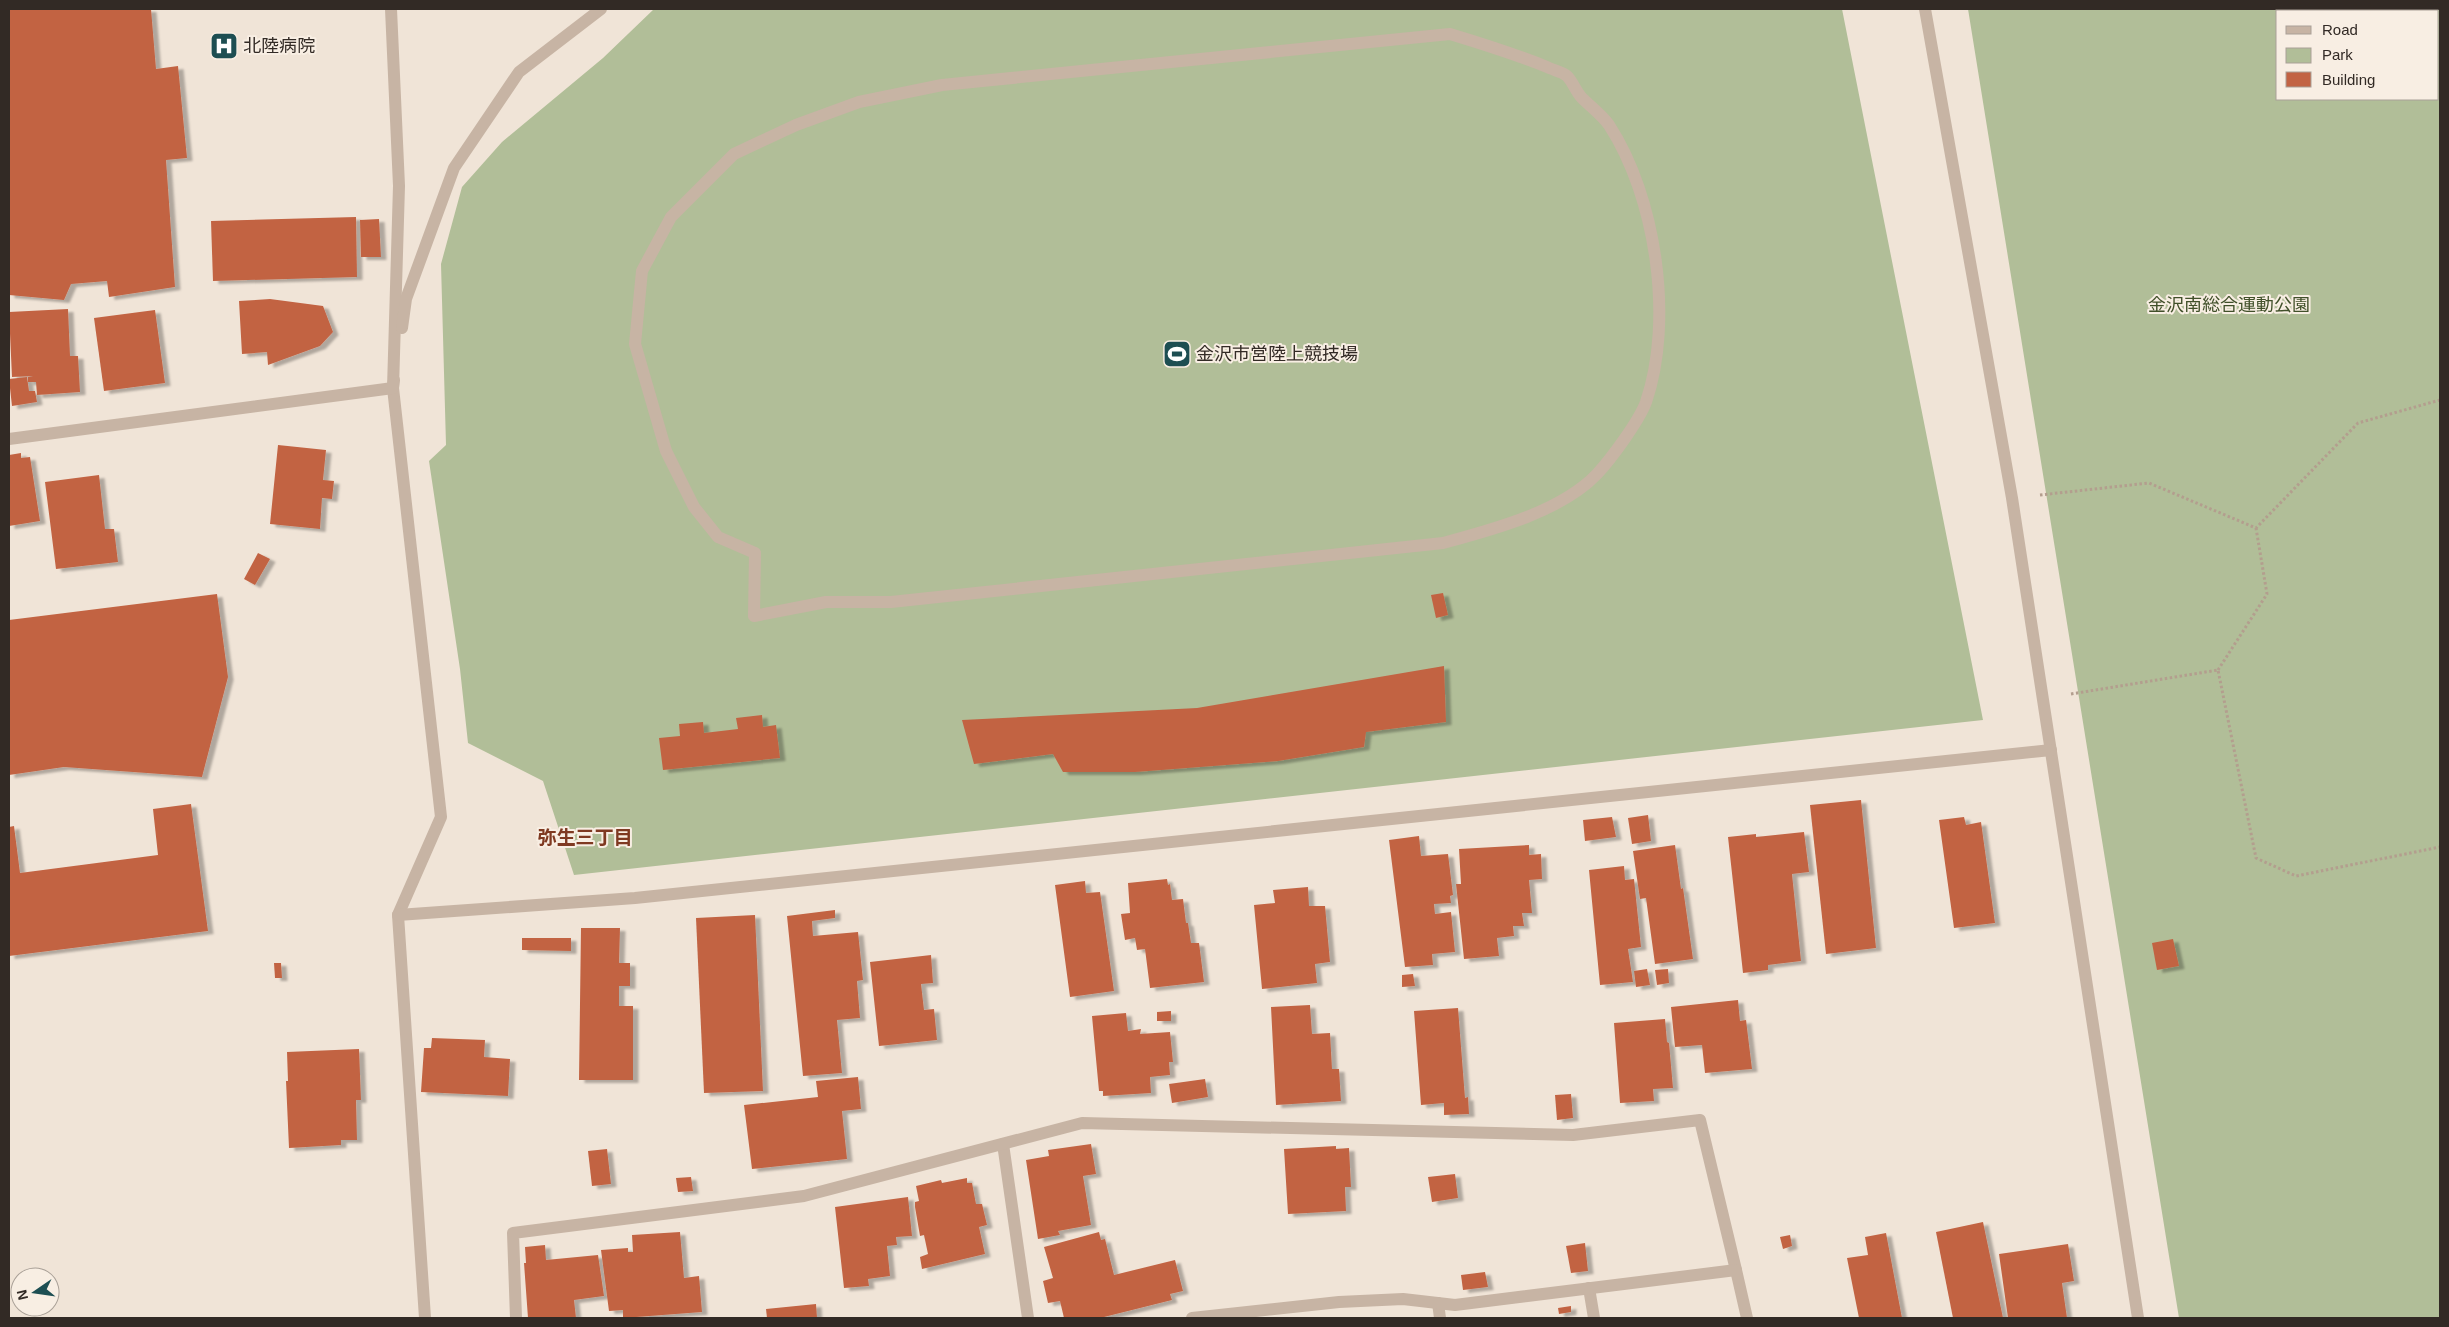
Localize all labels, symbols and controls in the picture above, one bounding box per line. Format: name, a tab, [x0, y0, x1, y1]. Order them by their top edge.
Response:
legend	[2276, 10, 2439, 100]
text: Road	[2322, 21, 2358, 38]
hospital icon: 北陸病院	[209, 31, 239, 61]
place label: 北陸病院	[243, 36, 315, 56]
text: Park	[2322, 46, 2353, 63]
text: Building	[2322, 71, 2375, 88]
park label: 金沢南総合運動公園	[2148, 295, 2310, 315]
sports icon: 金沢市営陸上競技場	[1162, 339, 1192, 369]
place label: 金沢市営陸上競技場	[1196, 344, 1358, 364]
district label: 弥生三丁目	[537, 827, 633, 848]
north arrow	[10, 1267, 60, 1317]
text: N	[13, 1288, 31, 1302]

